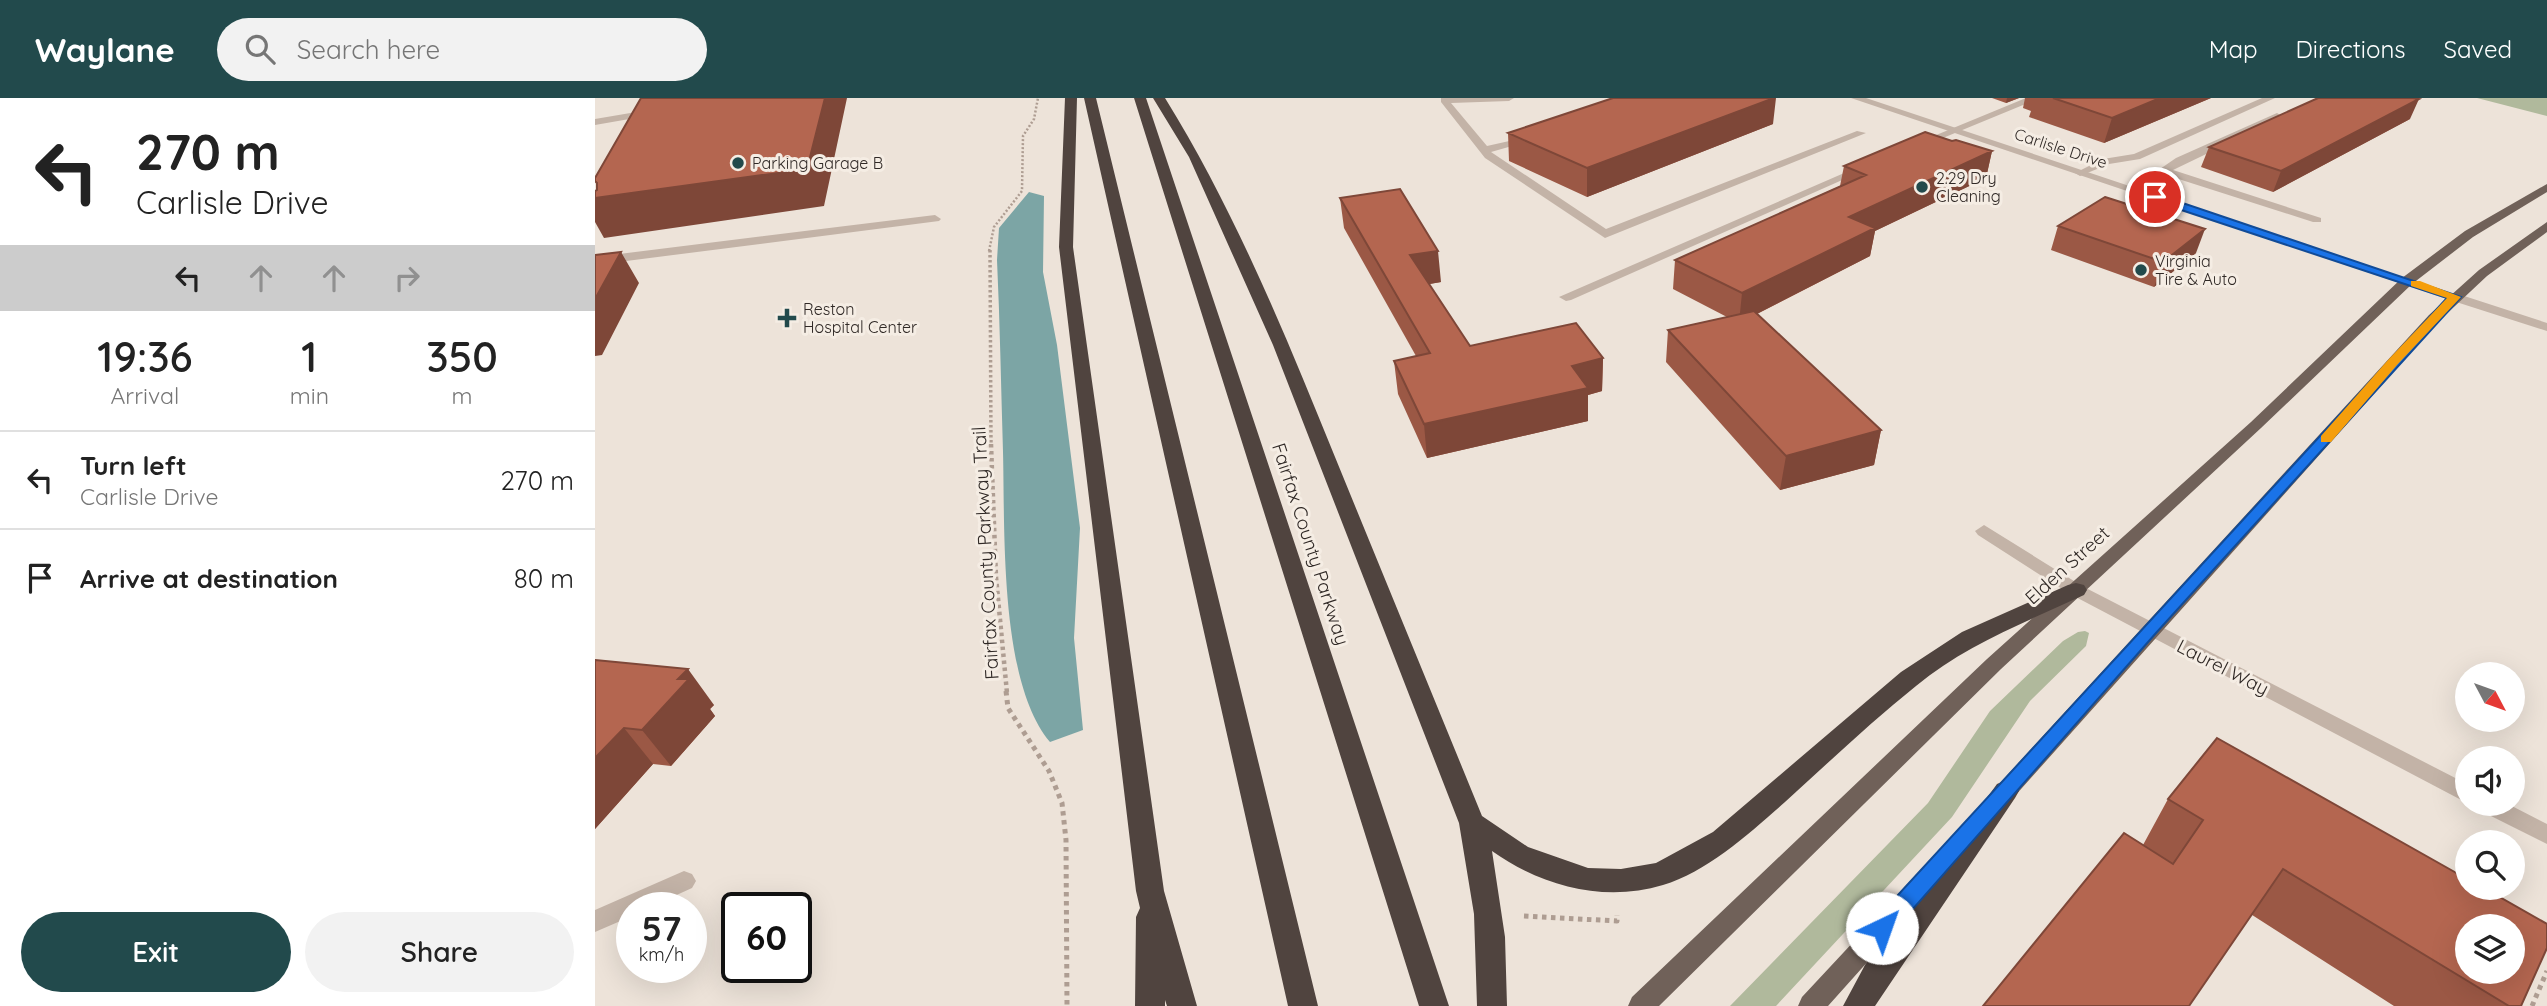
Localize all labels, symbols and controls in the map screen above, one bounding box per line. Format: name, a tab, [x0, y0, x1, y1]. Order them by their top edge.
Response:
search box	[217, 18, 707, 81]
text: Waylane	[35, 29, 175, 70]
icon: search	[241, 30, 279, 68]
text: Search here	[297, 33, 440, 66]
text: Map	[2209, 34, 2258, 64]
text: Directions	[2296, 34, 2406, 64]
text: Saved	[2444, 34, 2512, 64]
text: 270 m	[136, 121, 280, 182]
street label: Carlisle Drive	[2012, 124, 2110, 172]
icon: left	[21, 126, 112, 217]
place label: Parking Garage B	[752, 153, 883, 173]
marker: Parking Garage B	[730, 155, 746, 171]
pin	[2125, 167, 2185, 227]
place label: 2.29 Dry Cleaning	[1936, 168, 2001, 206]
icon: arrive	[2136, 178, 2174, 216]
marker: 2.29 Dry Cleaning	[1914, 179, 1930, 195]
text: Carlisle Drive	[136, 182, 329, 222]
place label: Virginia Tire & Auto	[2155, 251, 2237, 289]
icon: left	[169, 259, 207, 297]
icon: ahead	[242, 259, 280, 297]
icon: ahead	[315, 259, 353, 297]
icon: right	[388, 259, 426, 297]
marker: Virginia Tire & Auto	[2133, 262, 2149, 278]
place label: Reston Hospital Center	[803, 299, 917, 337]
marker: Reston Hospital Center	[777, 308, 797, 328]
text: 19:36	[97, 330, 193, 383]
text: 1	[301, 330, 317, 383]
text: 350	[426, 330, 498, 383]
text: Arrival	[110, 381, 179, 410]
text: min	[290, 381, 329, 410]
text: m	[452, 381, 472, 410]
street label: Fairfax County Parkway Trail	[966, 426, 1004, 680]
street label: Fairfax County Parkway	[1267, 440, 1355, 648]
text: Turn left	[80, 449, 187, 482]
icon: left	[21, 461, 59, 499]
text: 270 m	[500, 464, 574, 497]
text: Carlisle Drive	[80, 482, 219, 511]
street label: Elden Street	[2020, 521, 2114, 609]
icon: arrive	[21, 559, 59, 597]
text: Arrive at destination	[80, 562, 338, 595]
text: 80 m	[514, 562, 574, 595]
street label: Laurel Way	[2173, 634, 2273, 700]
north arrow	[2455, 662, 2525, 732]
map controls	[2455, 662, 2525, 984]
button: sound	[2455, 746, 2525, 816]
button: search	[2455, 830, 2525, 900]
position arrow	[1845, 891, 1919, 965]
speed limit sign: 60	[721, 892, 812, 983]
text: 57	[642, 906, 681, 950]
button: Exit	[21, 912, 291, 992]
button: Share	[305, 912, 574, 992]
button: layers	[2455, 914, 2525, 984]
text: km/h	[639, 943, 684, 966]

